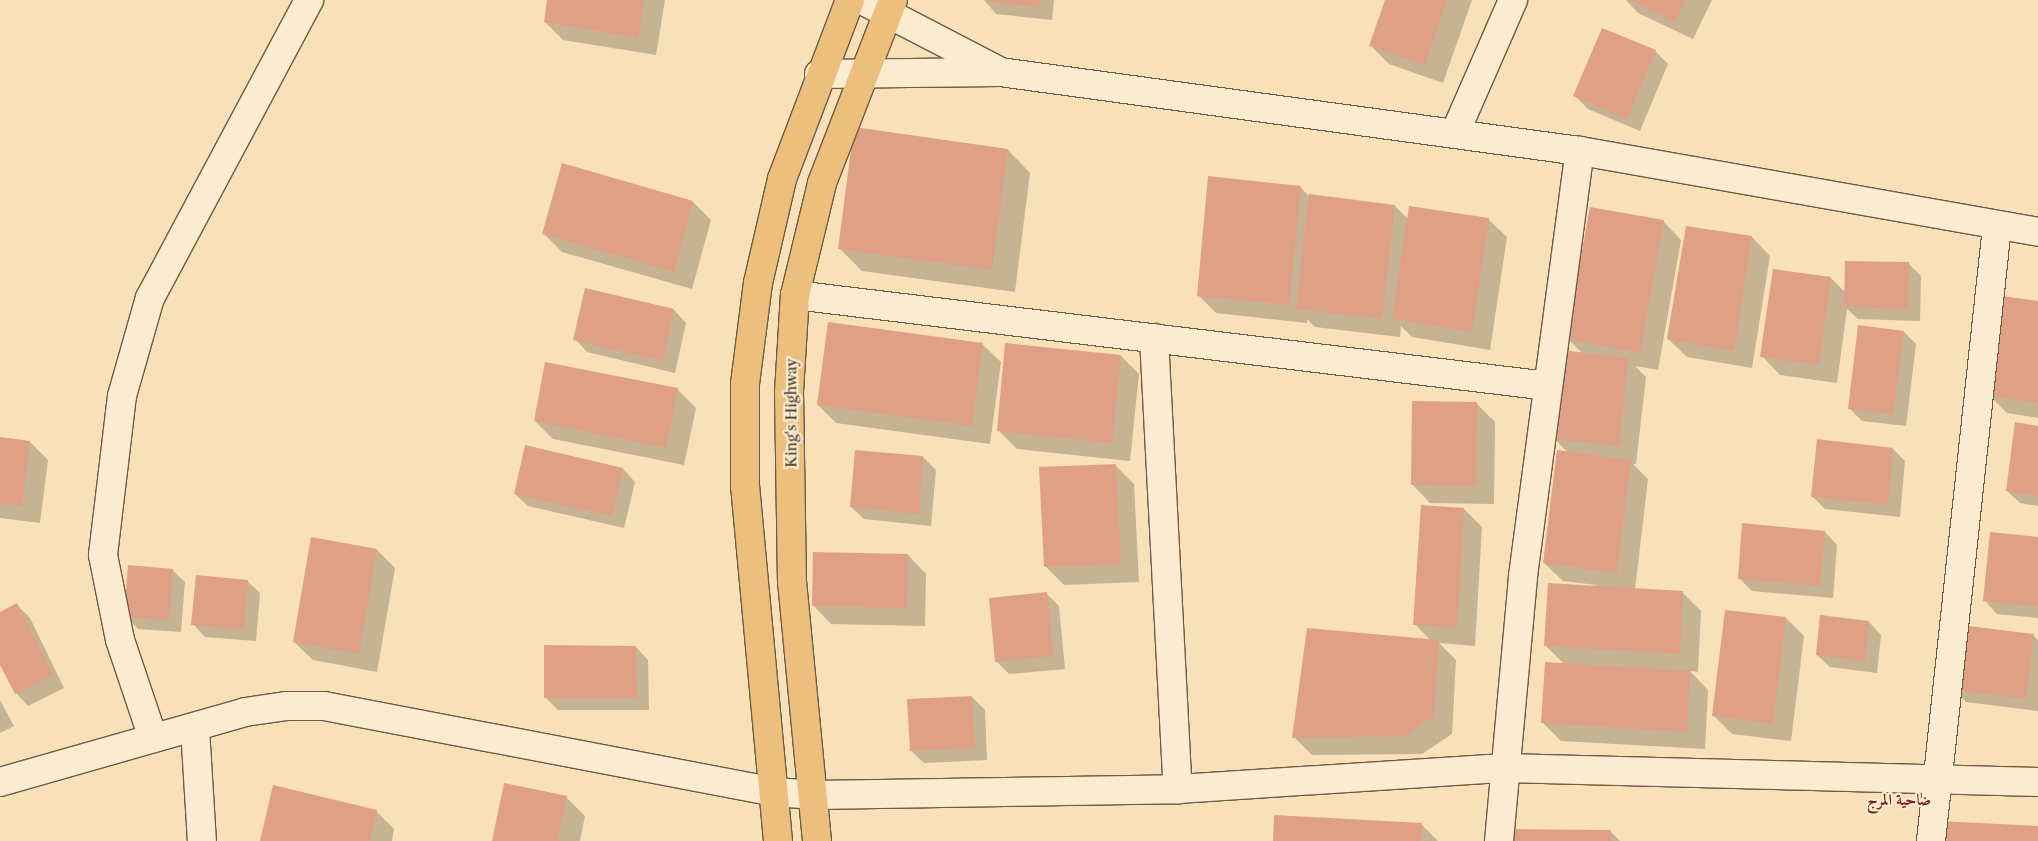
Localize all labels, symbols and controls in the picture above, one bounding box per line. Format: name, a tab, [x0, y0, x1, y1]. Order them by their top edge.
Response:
street label: King's Highway	[782, 358, 800, 468]
district label: ضاحية المرج	[1867, 789, 1931, 809]

